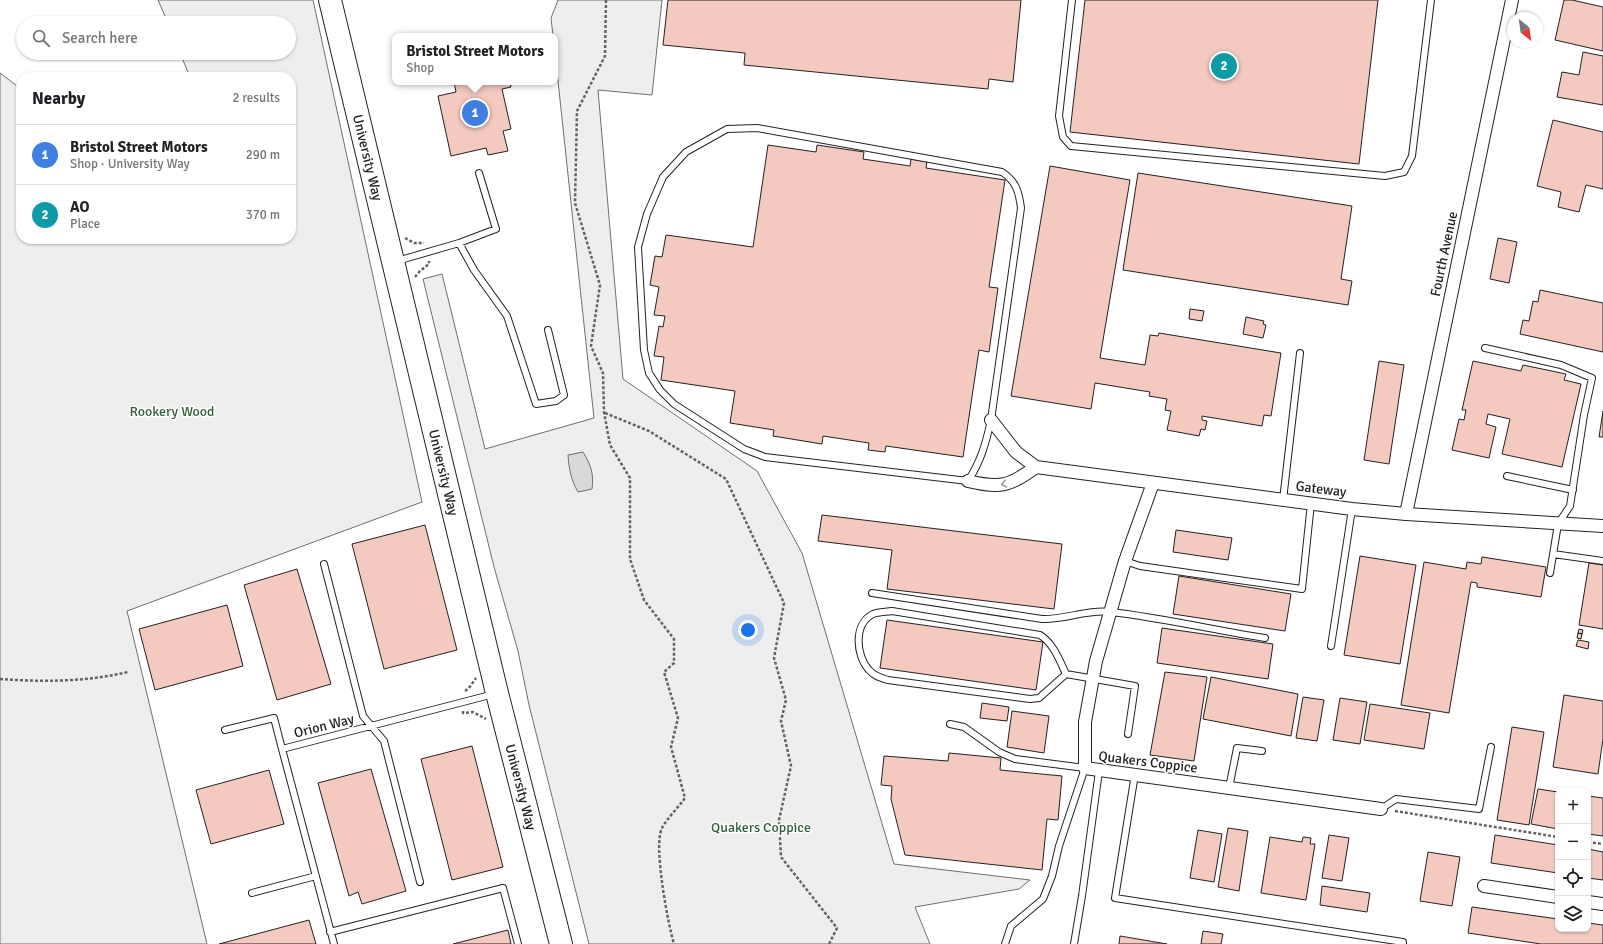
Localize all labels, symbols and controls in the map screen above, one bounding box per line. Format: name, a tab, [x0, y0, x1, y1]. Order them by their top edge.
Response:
north arrow	[1507, 12, 1543, 48]
search box	[16, 16, 296, 60]
icon: search	[30, 27, 52, 49]
text: Search here	[62, 29, 138, 47]
popup	[392, 33, 558, 85]
text: Bristol Street Motors	[406, 42, 544, 60]
pin: 2	[1211, 51, 1237, 81]
text: Shop	[406, 60, 434, 76]
text: Nearby	[32, 88, 85, 109]
text: 2 results	[232, 90, 280, 106]
pin: 1	[462, 98, 488, 128]
street label: University Way	[349, 113, 387, 203]
text: Bristol Street Motors	[70, 138, 208, 156]
text: 1	[41, 147, 49, 163]
text: 290 m	[246, 147, 280, 163]
text: Shop · University Way	[70, 156, 190, 172]
text: AO	[70, 198, 89, 216]
text: 2	[41, 207, 49, 223]
text: 370 m	[246, 207, 280, 223]
street label: Fourth Avenue	[1427, 210, 1461, 298]
text: Place	[70, 216, 100, 232]
park label: Rookery Wood	[130, 403, 215, 420]
street label: University Way	[425, 428, 463, 518]
street label: Gateway	[1295, 477, 1348, 501]
one-way arrow	[1001, 480, 1007, 488]
your location	[738, 620, 758, 640]
street label: Orion Way	[292, 710, 356, 742]
street label: University Way	[502, 742, 540, 833]
street label: Quakers Coppice	[1097, 747, 1199, 777]
map controls	[1555, 788, 1591, 932]
button: +	[1555, 788, 1591, 824]
park label: Quakers Coppice	[711, 819, 811, 836]
button: −	[1555, 824, 1591, 860]
button: locate	[1555, 860, 1591, 896]
button: layers	[1555, 896, 1591, 932]

